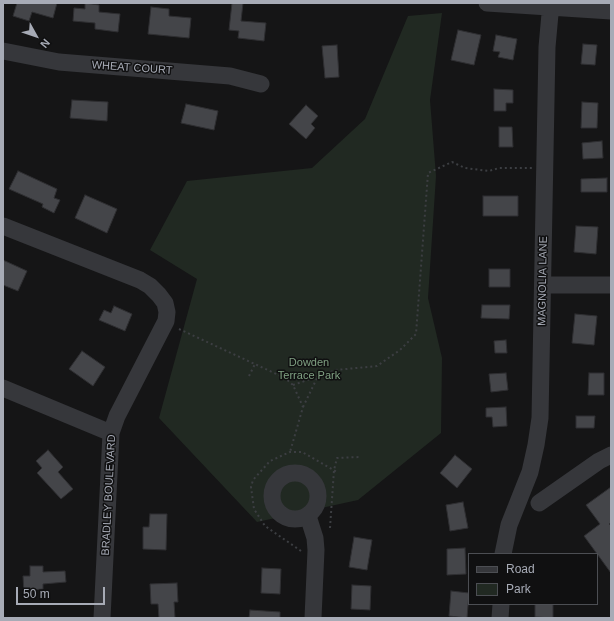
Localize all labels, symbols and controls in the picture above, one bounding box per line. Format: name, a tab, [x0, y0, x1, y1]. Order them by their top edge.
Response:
north arrow	[16, 16, 56, 56]
text: N	[38, 37, 52, 51]
street label: WHEAT COURT	[91, 59, 173, 77]
street label: MAGNOLIA LANE	[536, 236, 550, 326]
park label: Dowden Terrace Park	[278, 356, 340, 382]
street label: BRADLEY BOULEVARD	[99, 434, 119, 556]
legend	[468, 553, 598, 605]
text: Road	[506, 562, 535, 576]
scale bar	[18, 579, 107, 605]
text: Park	[506, 582, 531, 596]
text: 50 m	[23, 587, 50, 601]

